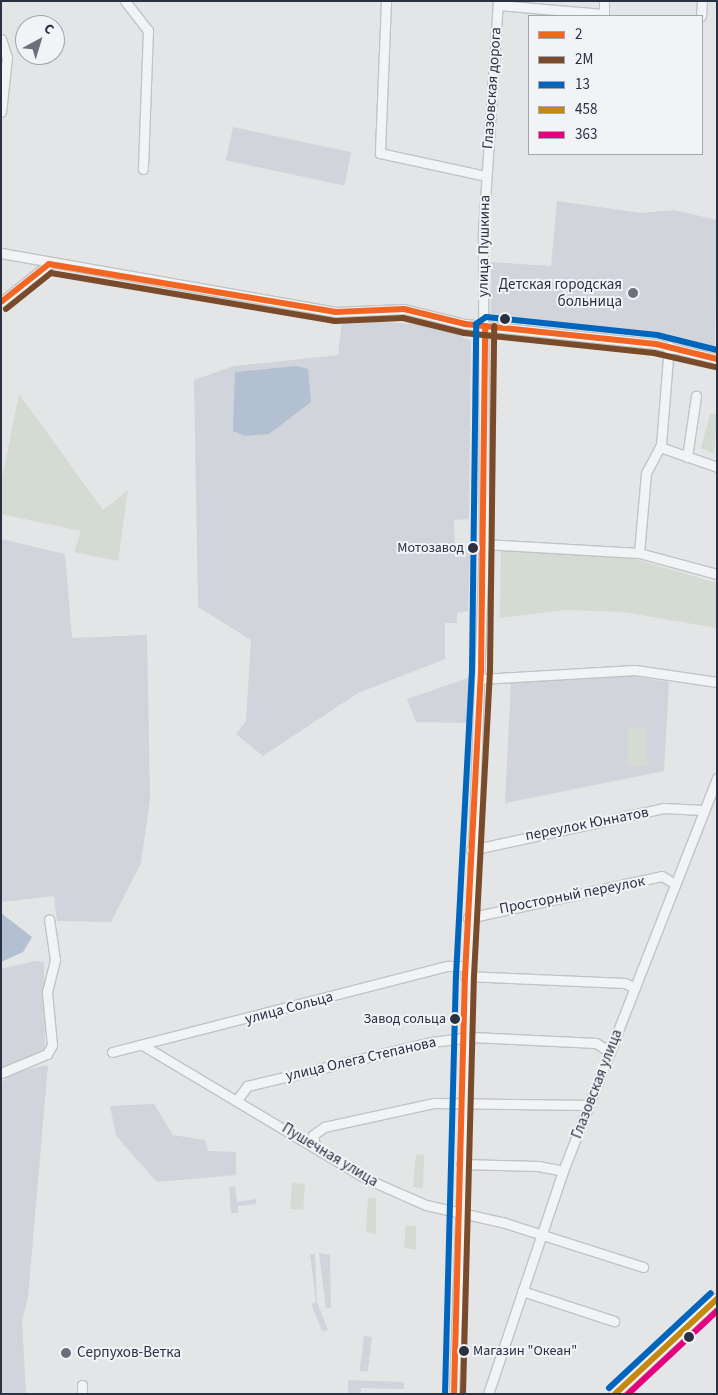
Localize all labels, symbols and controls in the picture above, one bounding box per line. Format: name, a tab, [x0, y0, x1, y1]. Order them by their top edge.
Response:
north arrow	[15, 15, 65, 65]
legend	[528, 15, 703, 155]
text: С	[39, 19, 58, 39]
text: 2	[575, 24, 582, 45]
street label: Глазовская дорога	[479, 26, 505, 150]
text: 2М	[575, 49, 593, 70]
text: 13	[575, 74, 590, 95]
text: 458	[575, 99, 597, 120]
text: 363	[575, 124, 597, 145]
street label: улица Пушкина	[474, 195, 494, 297]
place label: Детская городская больница	[498, 275, 622, 310]
marker: Детская городская больница	[626, 286, 640, 300]
unlabelled marker	[500, 314, 510, 324]
place label: Мотозавод	[397, 540, 464, 556]
marker: Мотозавод	[468, 543, 478, 553]
street label: переулок Юннатов	[524, 803, 650, 845]
street label: Просторный переулок	[498, 872, 646, 918]
street label: улица Сольца	[243, 988, 335, 1028]
place label: Завод сольца	[363, 1011, 446, 1027]
marker: Завод сольца	[450, 1014, 460, 1024]
street label: Глазовская улица	[568, 1027, 626, 1141]
street label: улица Олега Степанова	[284, 1033, 438, 1085]
street label: Пушечная улица	[279, 1119, 381, 1191]
unlabelled marker	[684, 1332, 694, 1342]
place label: Магазин "Океан"	[473, 1343, 577, 1359]
place label: Серпухов-Ветка	[77, 1344, 181, 1362]
marker: Серпухов-Ветка	[59, 1346, 73, 1360]
marker: Магазин "Океан"	[459, 1346, 469, 1356]

